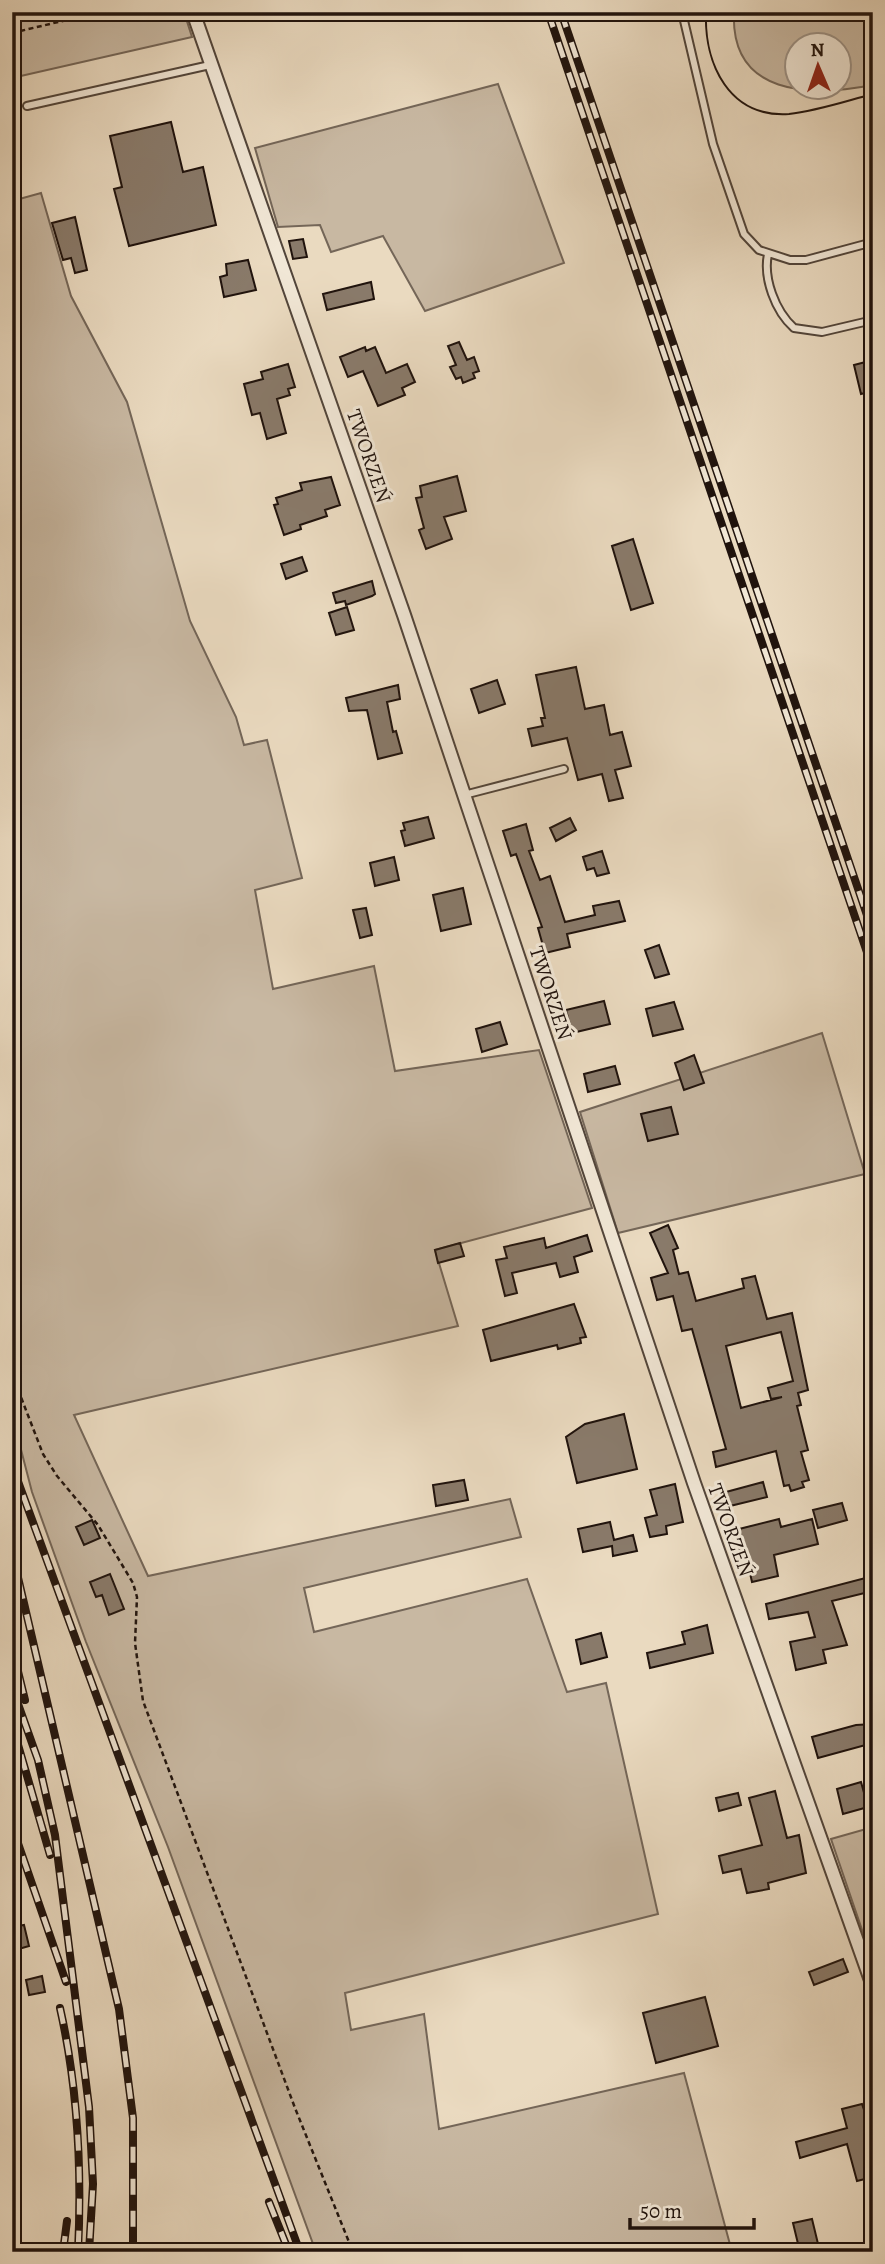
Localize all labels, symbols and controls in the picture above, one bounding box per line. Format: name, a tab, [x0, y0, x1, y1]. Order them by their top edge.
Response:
north arrow	[784, 32, 854, 102]
text: N	[810, 37, 825, 63]
street label: TWORZEŃ	[340, 405, 398, 507]
street label: TWORZEŃ	[523, 942, 579, 1044]
street label: TWORZEŃ	[701, 1480, 761, 1580]
scale bar	[630, 2187, 754, 2231]
text: 50 m	[640, 2197, 682, 2225]

